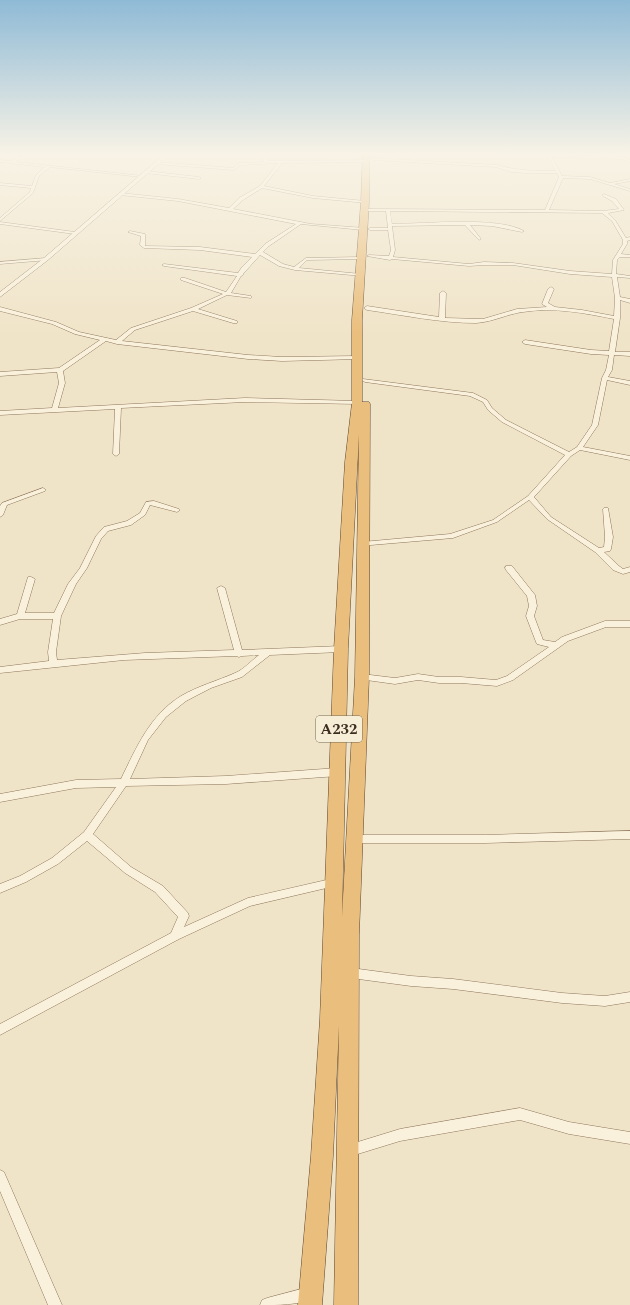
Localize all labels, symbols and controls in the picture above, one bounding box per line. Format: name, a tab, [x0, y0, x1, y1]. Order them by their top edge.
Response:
road number: A232	[316, 716, 362, 742]

